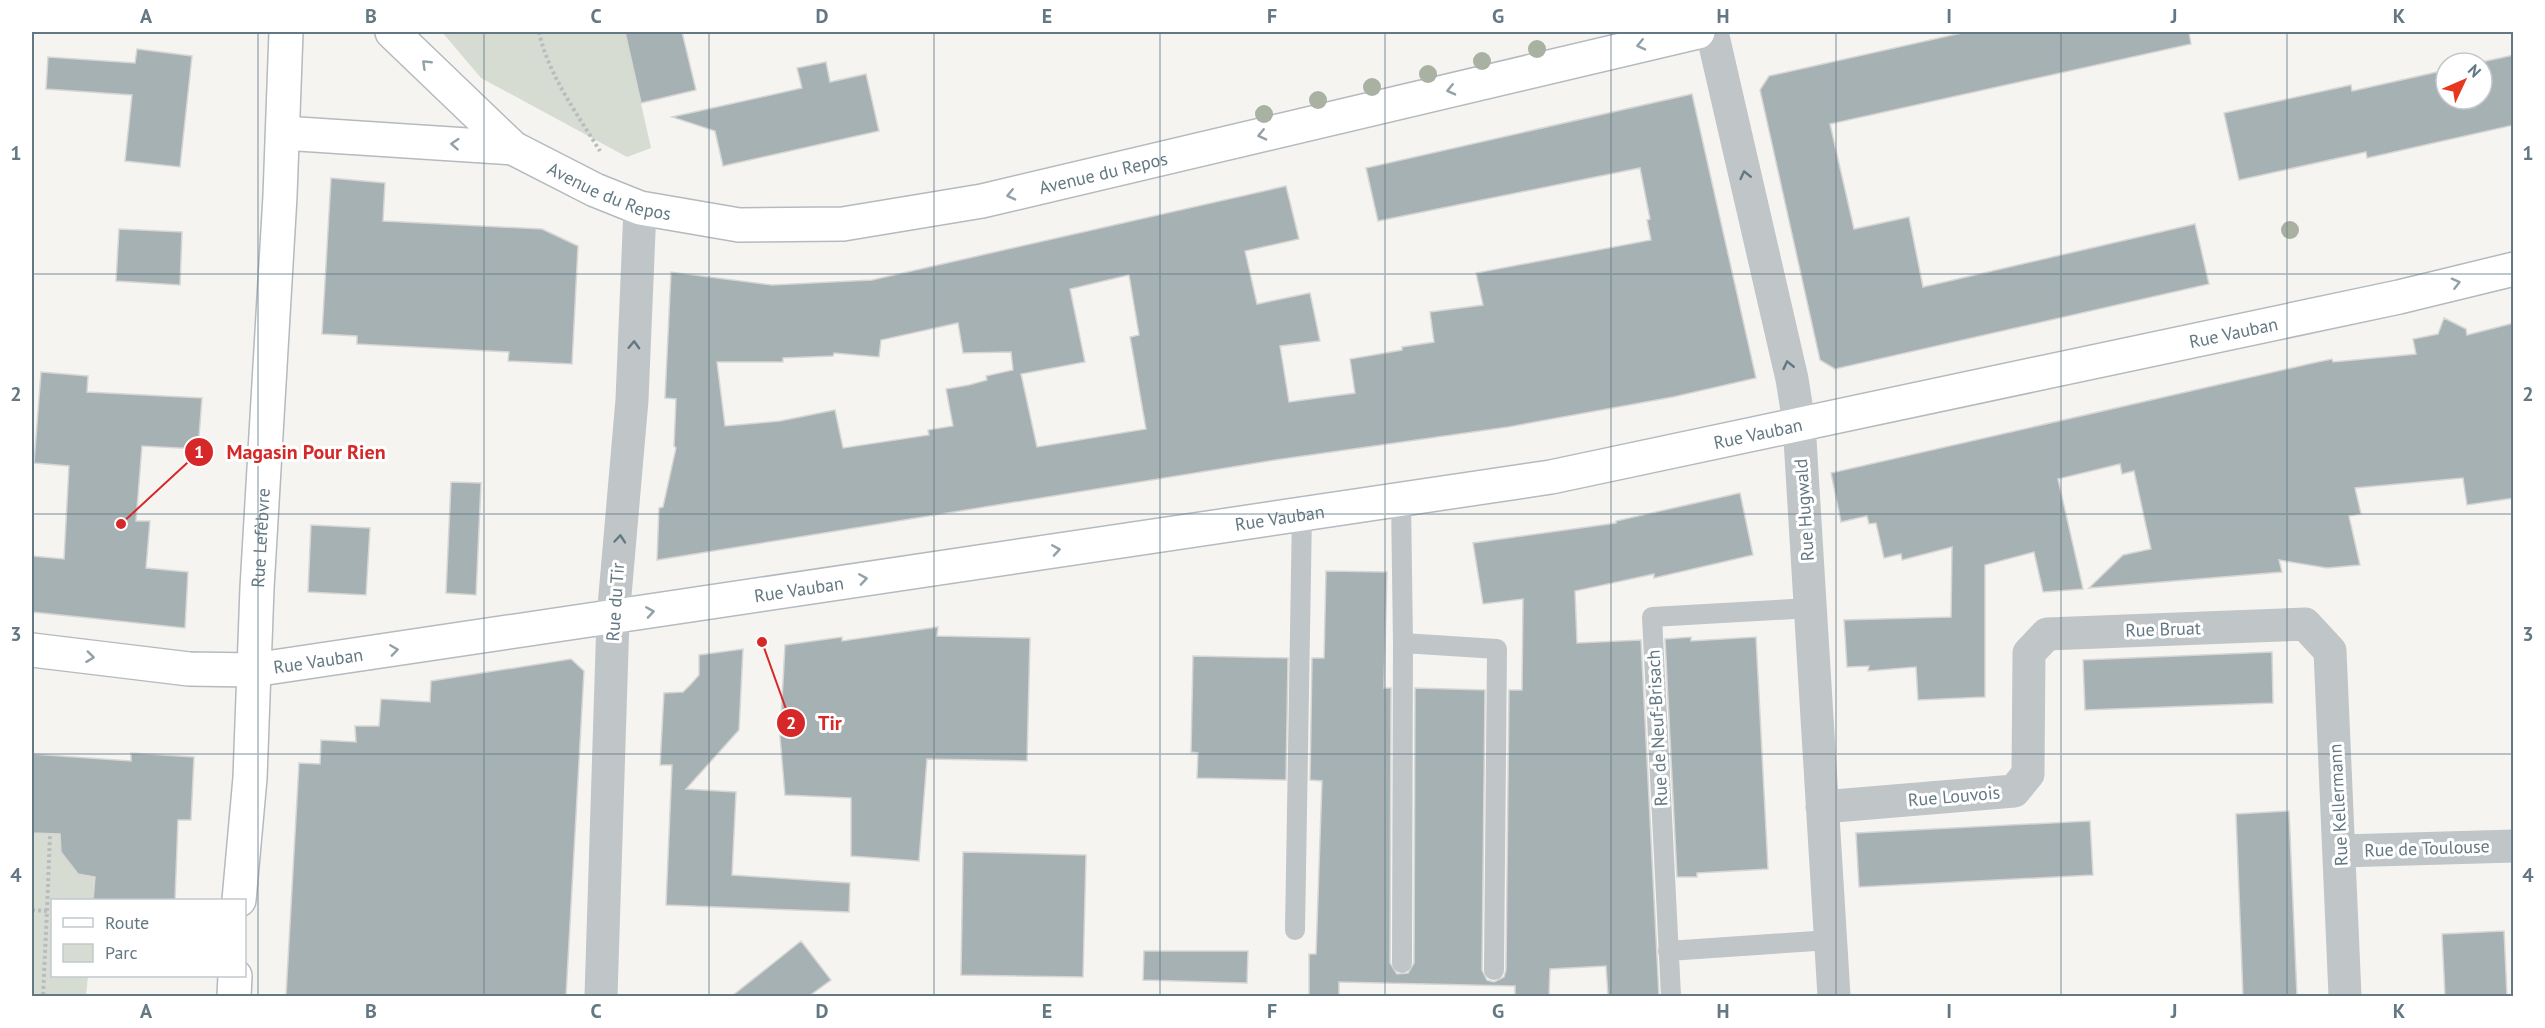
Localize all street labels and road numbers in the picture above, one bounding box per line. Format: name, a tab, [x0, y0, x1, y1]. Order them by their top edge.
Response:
street label: Avenue du Repos	[1037, 146, 1170, 199]
street label: Avenue du Repos	[544, 156, 673, 225]
street label: Rue Vauban	[2187, 312, 2280, 353]
street label: Rue Vauban	[1711, 412, 1804, 454]
street label: Rue Hugwald	[1789, 458, 1819, 562]
street label: Rue Lefèbvre	[246, 487, 274, 588]
street label: Rue Vauban	[1233, 499, 1326, 535]
street label: Rue du Tir	[601, 562, 629, 642]
street label: Rue Vauban	[753, 571, 845, 607]
street label: Rue Bruat	[2125, 616, 2201, 642]
street label: Rue Vauban	[272, 642, 364, 678]
street label: Rue de Neuf-Brisach	[1641, 649, 1673, 807]
street label: Rue Kellermann	[2323, 743, 2353, 867]
street label: Rue Louvois	[1907, 781, 2001, 811]
street label: Rue de Toulouse	[2364, 834, 2490, 862]

